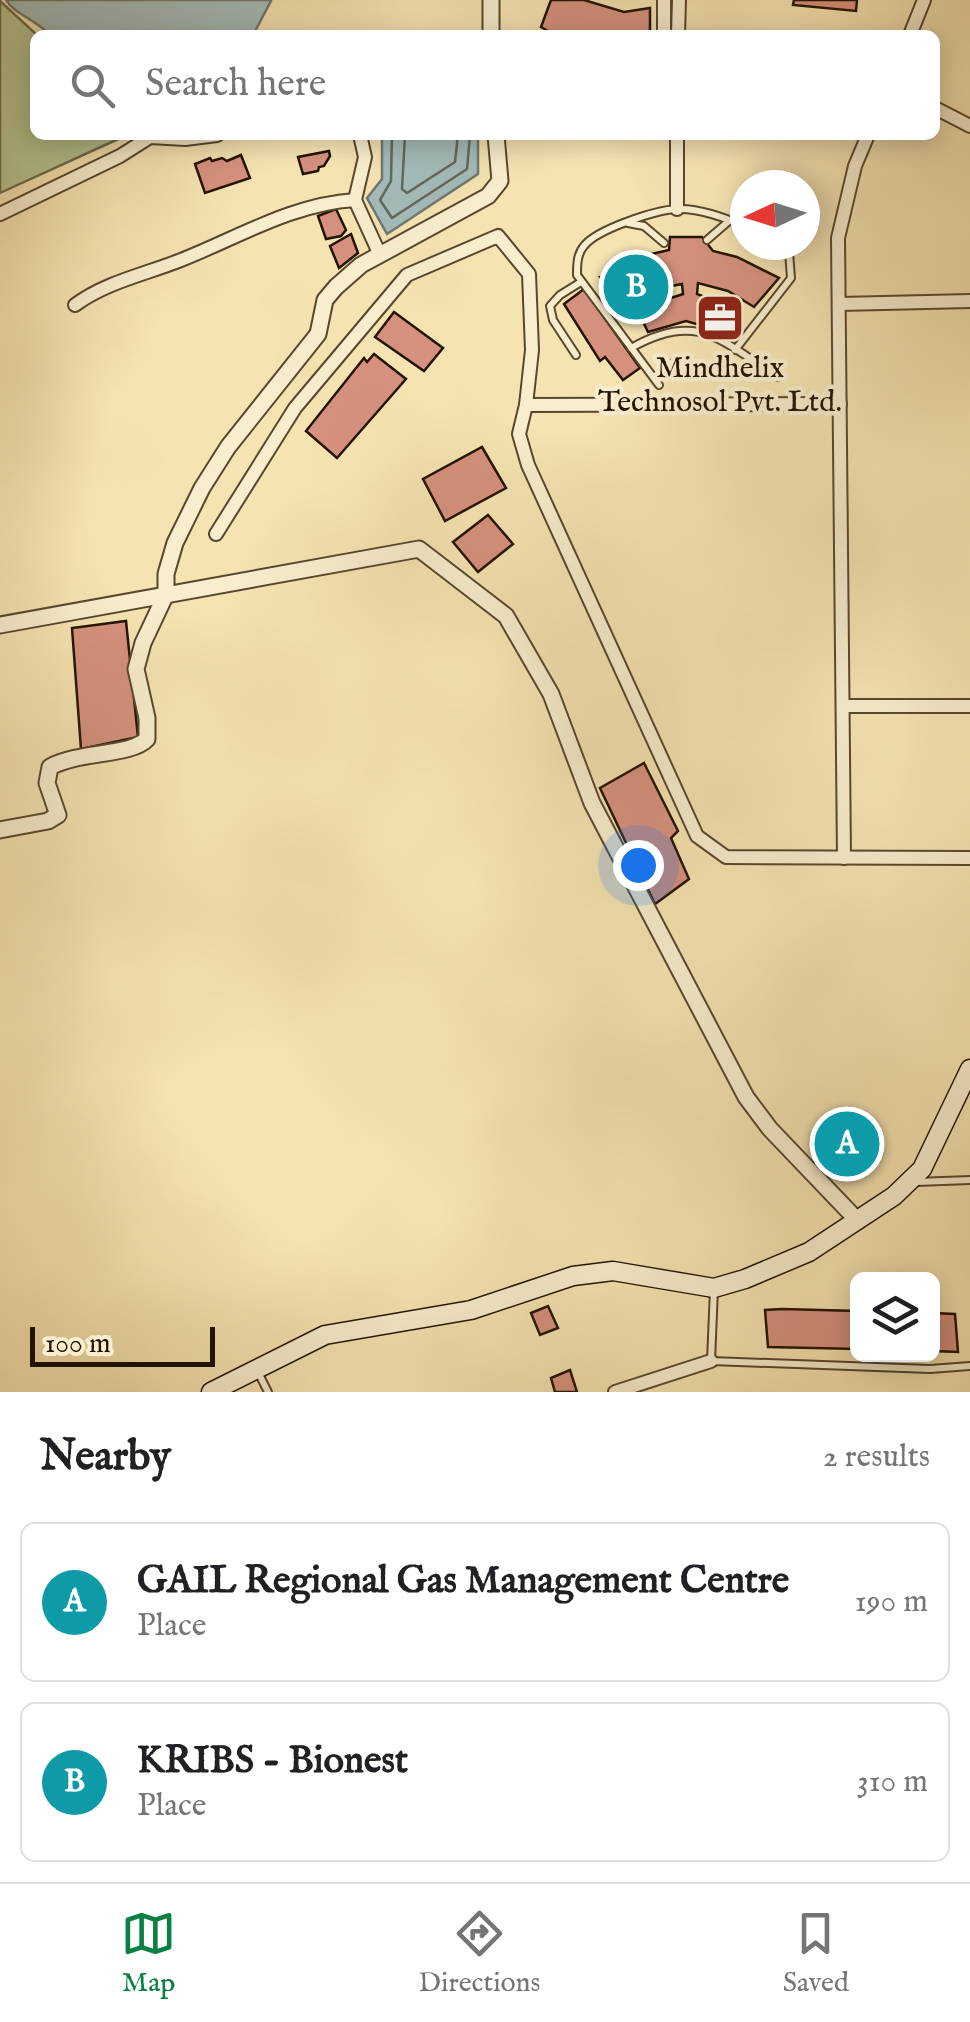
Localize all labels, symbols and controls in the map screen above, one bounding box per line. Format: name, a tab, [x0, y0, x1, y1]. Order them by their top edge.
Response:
search box	[30, 30, 940, 140]
icon: search	[65, 58, 120, 113]
text: Search here	[145, 61, 326, 109]
north arrow	[730, 170, 820, 260]
pin: B	[604, 250, 668, 324]
office icon: Mindhelix Technosol Pvt. Ltd.	[694, 292, 746, 344]
place label: Mindhelix Technosol Pvt. Ltd.	[598, 350, 842, 422]
your location	[613, 840, 664, 891]
pin: A	[814, 1106, 880, 1182]
map controls	[850, 1272, 940, 1362]
button: layers	[850, 1272, 940, 1362]
scale bar	[30, 1322, 215, 1366]
text: 100 m	[45, 1327, 111, 1362]
text: Nearby	[40, 1431, 171, 1484]
text: 2 results	[823, 1437, 930, 1478]
text: GAIL Regional Gas Management Centre	[137, 1558, 789, 1606]
text: A	[64, 1582, 85, 1623]
text: 190 m	[855, 1582, 928, 1623]
text: Place	[137, 1606, 207, 1647]
text: KRIBS - Bionest	[137, 1738, 408, 1786]
text: B	[64, 1762, 85, 1803]
text: 310 m	[857, 1762, 928, 1803]
text: Place	[137, 1786, 207, 1827]
tab: Map	[121, 1906, 176, 2001]
tab: Directions	[418, 1906, 540, 2001]
tab: Saved	[783, 1906, 849, 2001]

